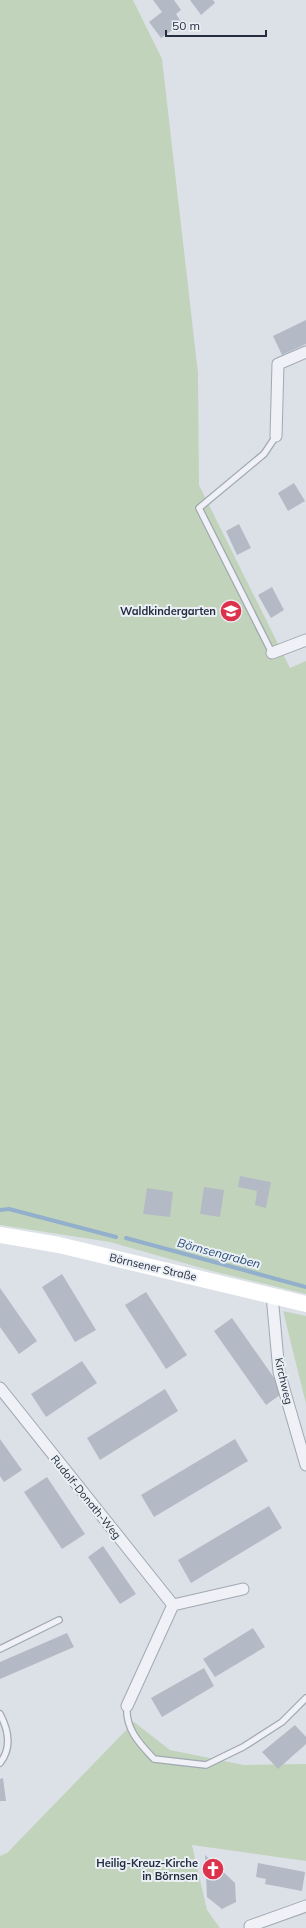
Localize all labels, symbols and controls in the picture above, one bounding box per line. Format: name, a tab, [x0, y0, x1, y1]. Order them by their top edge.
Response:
scale bar	[166, 12, 266, 38]
text: 50 m	[172, 18, 200, 33]
school or university icon: Waldkindergarten	[218, 598, 244, 624]
place label: Waldkindergarten	[120, 604, 216, 618]
water label: Börnsengraben	[176, 1235, 262, 1271]
street label: Börnsener Straße	[108, 1250, 198, 1284]
street label: Kirchweg	[272, 1356, 296, 1406]
street label: Rudolf-Donath-Weg	[48, 1452, 124, 1542]
place label: Heilig-Kreuz-Kirche in Börnsen	[96, 1856, 198, 1883]
church icon: Heilig-Kreuz-Kirche in Börnsen	[200, 1856, 226, 1882]

